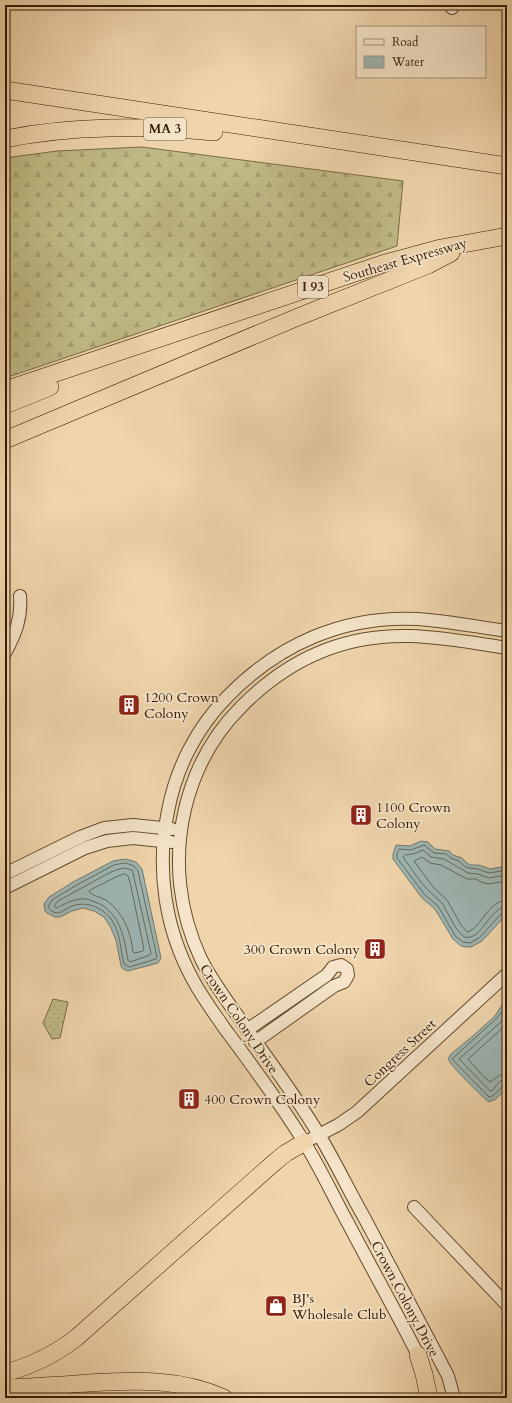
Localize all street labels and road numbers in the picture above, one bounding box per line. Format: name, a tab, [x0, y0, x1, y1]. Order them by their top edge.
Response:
road number: MA 3	[144, 118, 186, 140]
street label: Southeast Expressway	[341, 233, 470, 287]
road number: I 93	[298, 276, 328, 298]
street label: Crown Colony Drive	[195, 960, 283, 1078]
street label: Congress Street	[360, 1014, 441, 1091]
street label: Crown Colony Drive	[366, 1238, 444, 1360]

